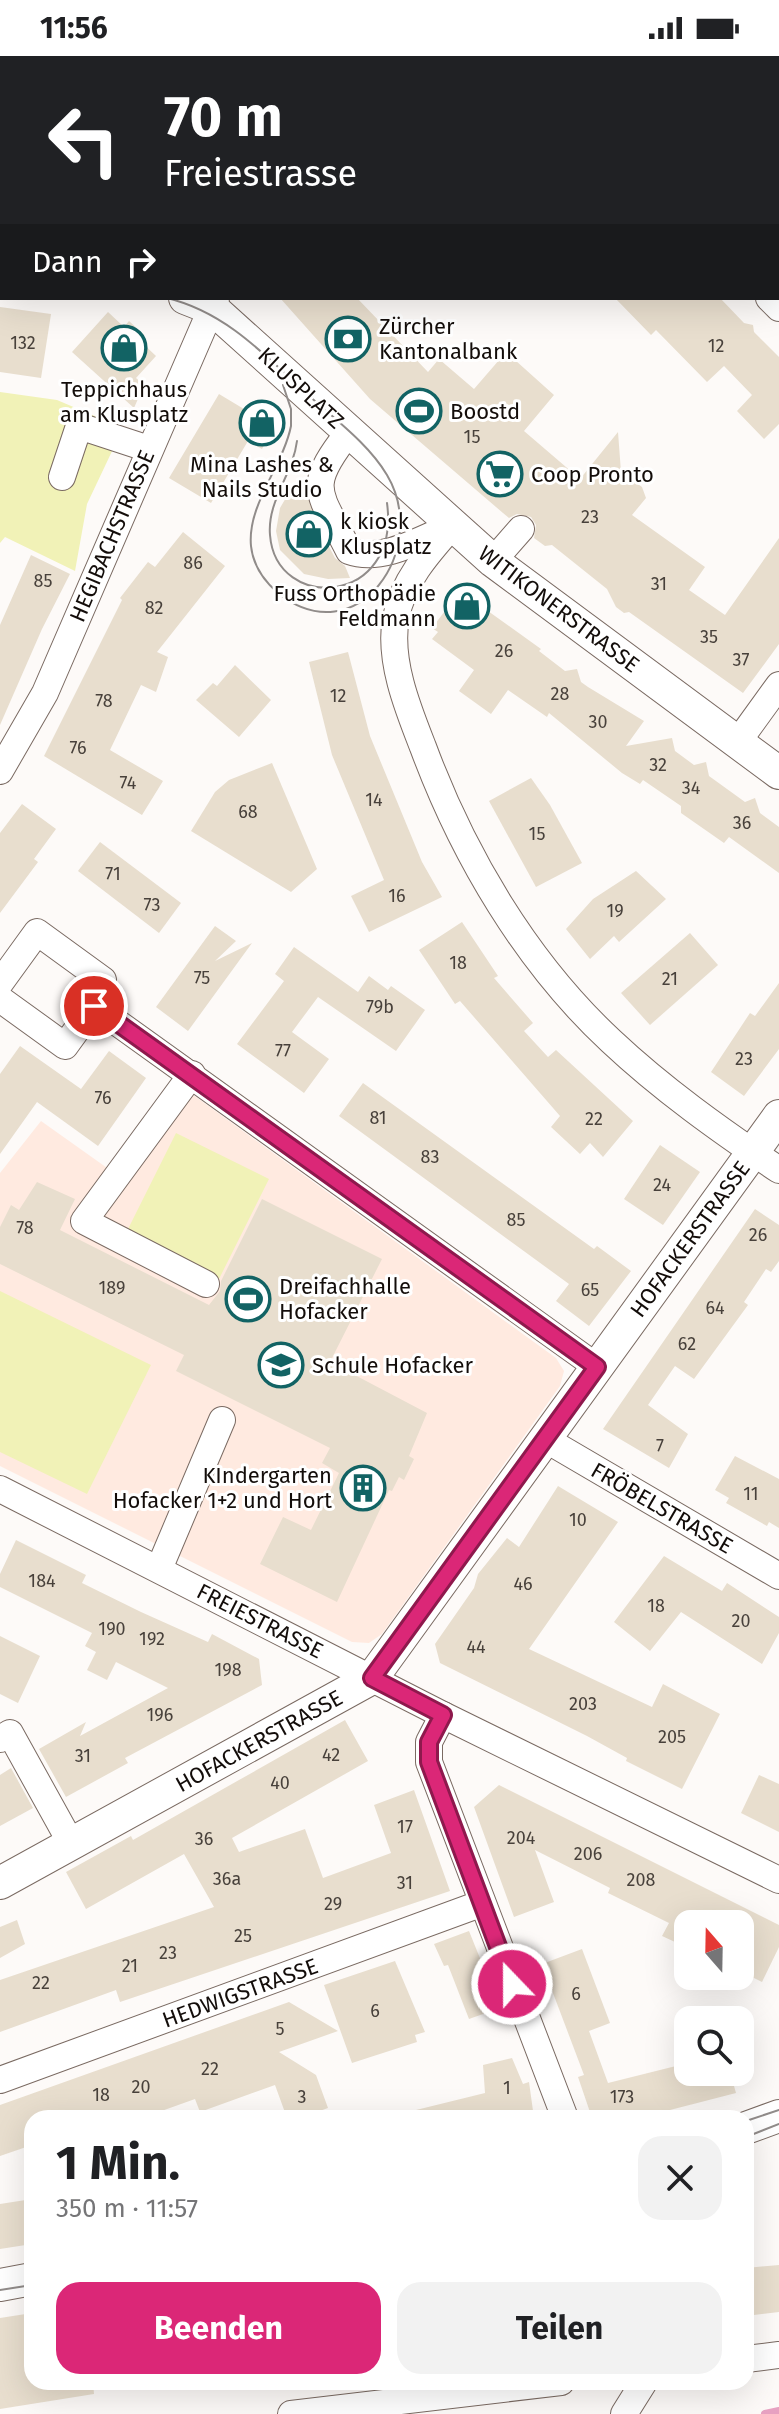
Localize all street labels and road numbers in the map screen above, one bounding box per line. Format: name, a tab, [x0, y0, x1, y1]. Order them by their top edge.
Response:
street label: KLUSPLATZ	[253, 341, 349, 435]
street label: HEGIBACHSTRASSE	[64, 446, 160, 626]
street label: WITIKONERSTRASSE	[473, 540, 645, 678]
street label: HOFACKERSTRASSE	[624, 1156, 756, 1322]
street label: FRÖBELSTRASSE	[586, 1457, 738, 1559]
street label: FREIESTRASSE	[192, 1578, 328, 1664]
street label: HOFACKERSTRASSE	[171, 1684, 347, 1798]
street label: HEDWIGSTRASSE	[158, 1952, 322, 2034]

